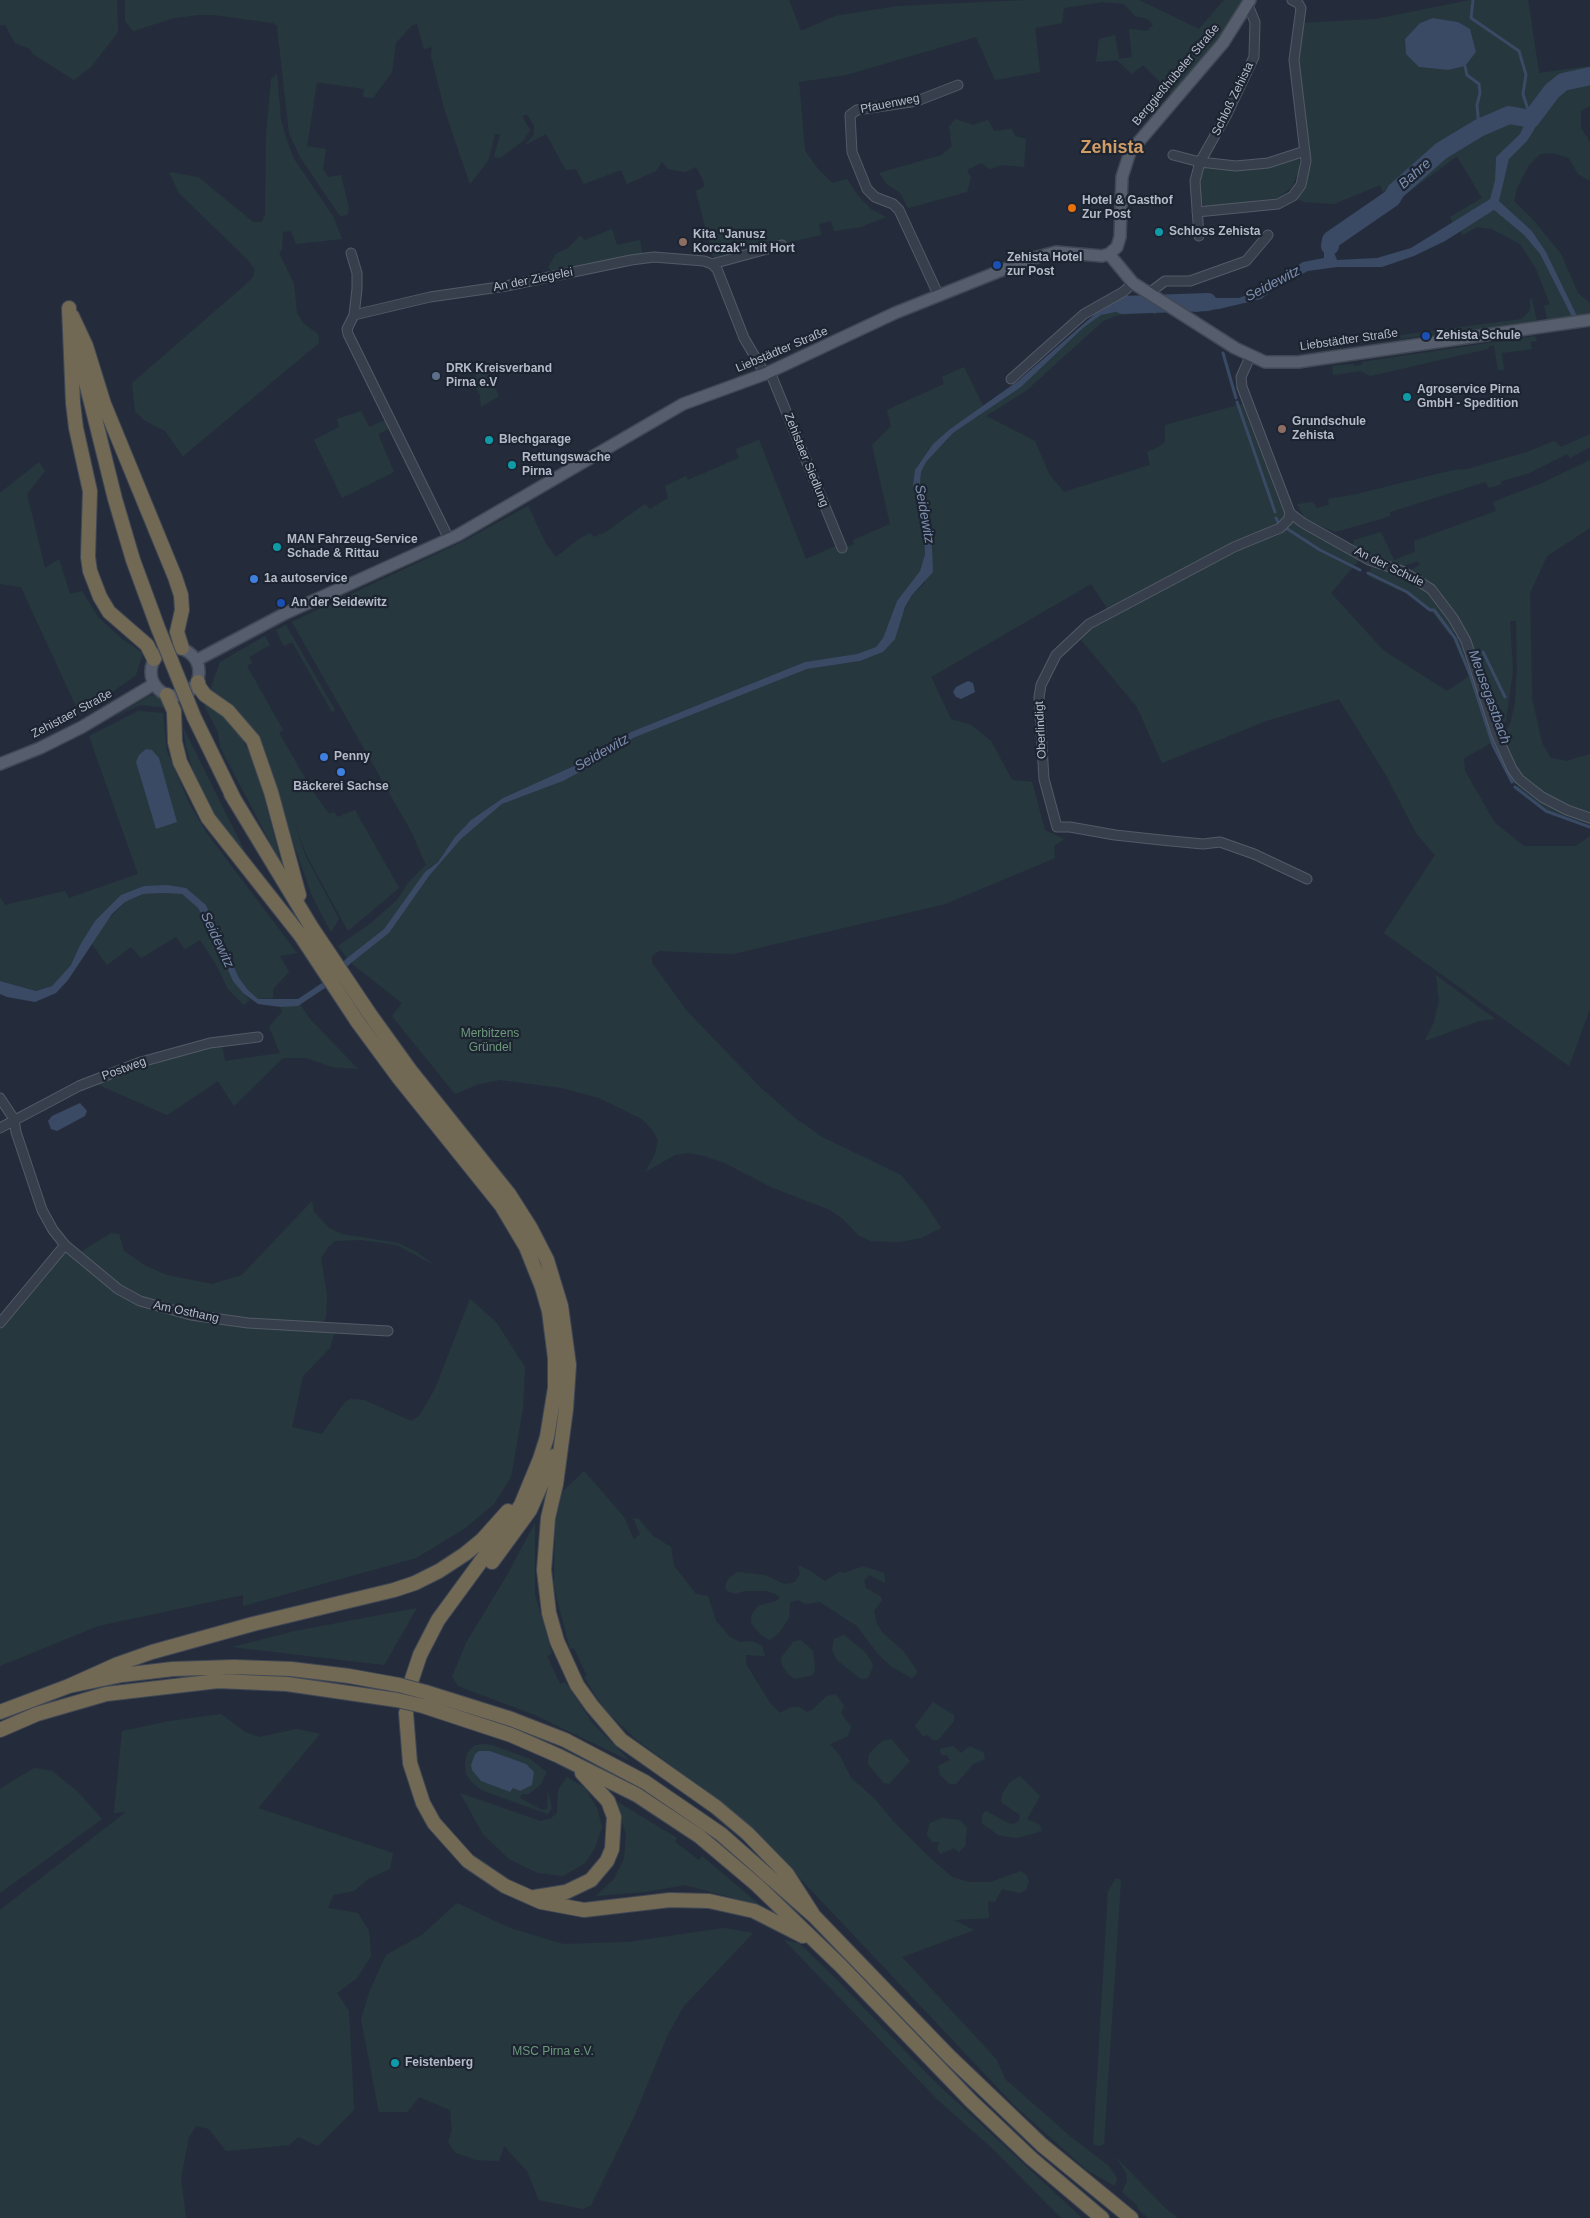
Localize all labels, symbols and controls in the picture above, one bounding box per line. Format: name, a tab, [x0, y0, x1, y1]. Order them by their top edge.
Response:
street label: Berggießhübeler Straße	[1129, 21, 1223, 129]
street label: Schloß Zehista	[1209, 60, 1257, 138]
street label: Pfauenweg	[859, 91, 921, 117]
district label: Zehista	[1080, 137, 1144, 159]
water label: Bahre	[1395, 155, 1435, 193]
place label: Hotel & Gasthof Zur Post	[1082, 194, 1173, 222]
marker: Hotel & Gasthof Zur Post	[1066, 202, 1078, 214]
place label: Schloss Zehista	[1169, 225, 1260, 239]
marker: Schloss Zehista	[1153, 226, 1165, 238]
place label: Kita "Janusz Korczak" mit Hort	[693, 228, 795, 256]
marker: Kita "Janusz Korczak" mit Hort	[677, 236, 689, 248]
place label: Zehista Hotel zur Post	[1007, 251, 1082, 279]
marker: Zehista Hotel zur Post	[991, 259, 1003, 271]
water label: Seidewitz	[1243, 263, 1303, 305]
street label: An der Ziegelei	[492, 265, 574, 295]
street label: Liebstädter Straße	[734, 324, 830, 376]
street label: Liebstädter Straße	[1299, 326, 1399, 354]
place label: Zehista Schule	[1436, 329, 1521, 343]
marker: Zehista Schule	[1420, 330, 1432, 342]
place label: DRK Kreisverband Pirna e.V	[446, 362, 552, 390]
marker: DRK Kreisverband Pirna e.V	[430, 370, 442, 382]
place label: Agroservice Pirna GmbH - Spedition	[1417, 383, 1520, 411]
marker: Agroservice Pirna GmbH - Spedition	[1401, 391, 1413, 403]
street label: Zehistaer Siedlung	[781, 411, 831, 509]
place label: Grundschule Zehista	[1292, 415, 1366, 443]
marker: Grundschule Zehista	[1276, 423, 1288, 435]
place label: Blechgarage	[499, 433, 571, 447]
marker: Blechgarage	[483, 434, 495, 446]
place label: Rettungswache Pirna	[522, 451, 611, 479]
marker: Rettungswache Pirna	[506, 459, 518, 471]
water label: Seidewitz	[911, 483, 937, 545]
place label: MAN Fahrzeug-Service Schade & Rittau	[287, 533, 418, 561]
marker: MAN Fahrzeug-Service Schade & Rittau	[271, 541, 283, 553]
street label: An der Schule	[1352, 544, 1426, 590]
place label: 1a autoservice	[264, 572, 347, 586]
marker: 1a autoservice	[248, 573, 260, 585]
place label: An der Seidewitz	[291, 596, 387, 610]
marker: An der Seidewitz	[275, 597, 287, 609]
water label: Meusegastbach	[1464, 648, 1514, 746]
street label: Zehistaer Straße	[29, 687, 115, 741]
street label: Oberlindigt	[1032, 701, 1050, 759]
water label: Seidewitz	[572, 731, 632, 775]
place label: Penny	[334, 750, 370, 764]
marker: Penny	[318, 751, 330, 763]
marker: Bäckerei Sachse	[335, 766, 347, 778]
place label: Bäckerei Sachse	[293, 780, 389, 794]
water label: Seidewitz	[197, 909, 237, 971]
park label: Merbitzens Gründel	[461, 1027, 519, 1055]
street label: Postweg	[100, 1054, 148, 1084]
street label: Am Osthang	[152, 1298, 220, 1326]
park label: MSC Pirna e.V.	[512, 2045, 594, 2059]
place label: Feistenberg	[405, 2056, 473, 2070]
marker: Feistenberg	[389, 2057, 401, 2069]

